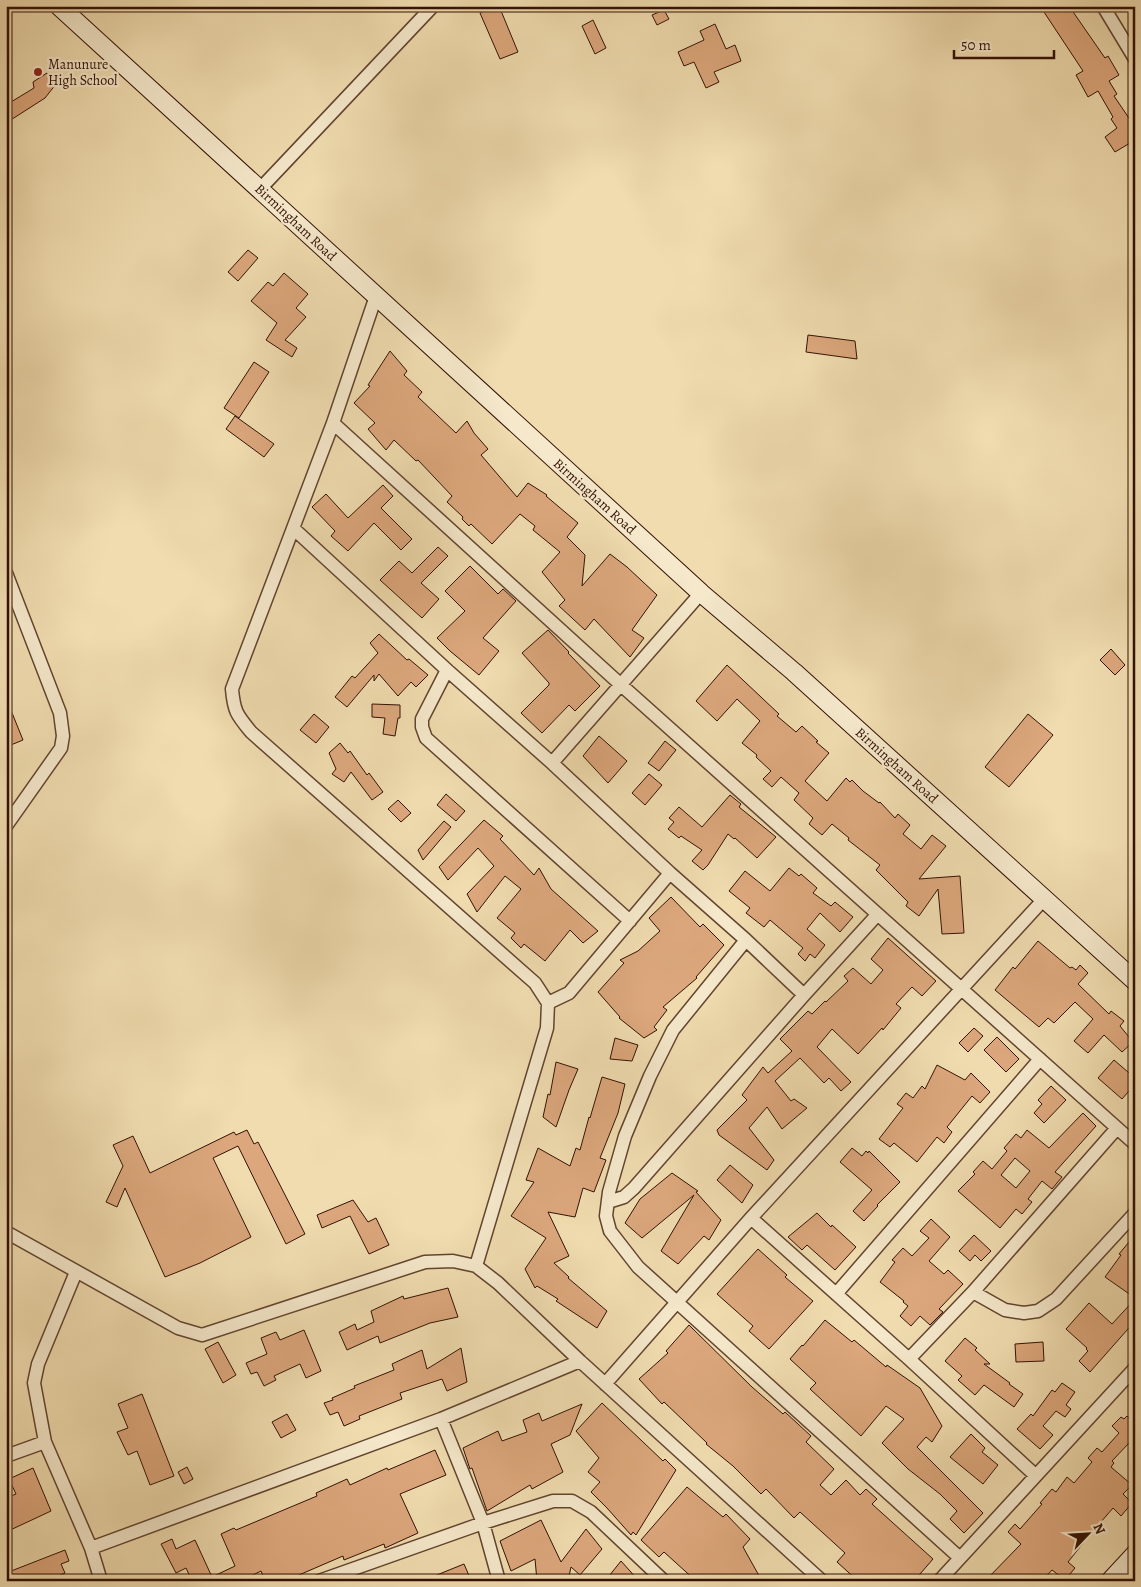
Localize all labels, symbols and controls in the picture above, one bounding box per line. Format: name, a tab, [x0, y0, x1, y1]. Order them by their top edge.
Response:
scale bar	[954, 28, 1054, 60]
text: 50 m	[961, 35, 991, 55]
place label: Manunure High School	[48, 55, 118, 90]
marker: Manunure High School	[32, 66, 44, 78]
street label: Birmingham Road	[251, 179, 341, 266]
street label: Birmingham Road	[549, 454, 641, 539]
street label: Birmingham Road	[851, 723, 943, 808]
north arrow	[1064, 1510, 1114, 1560]
text: N	[1089, 1520, 1110, 1537]

